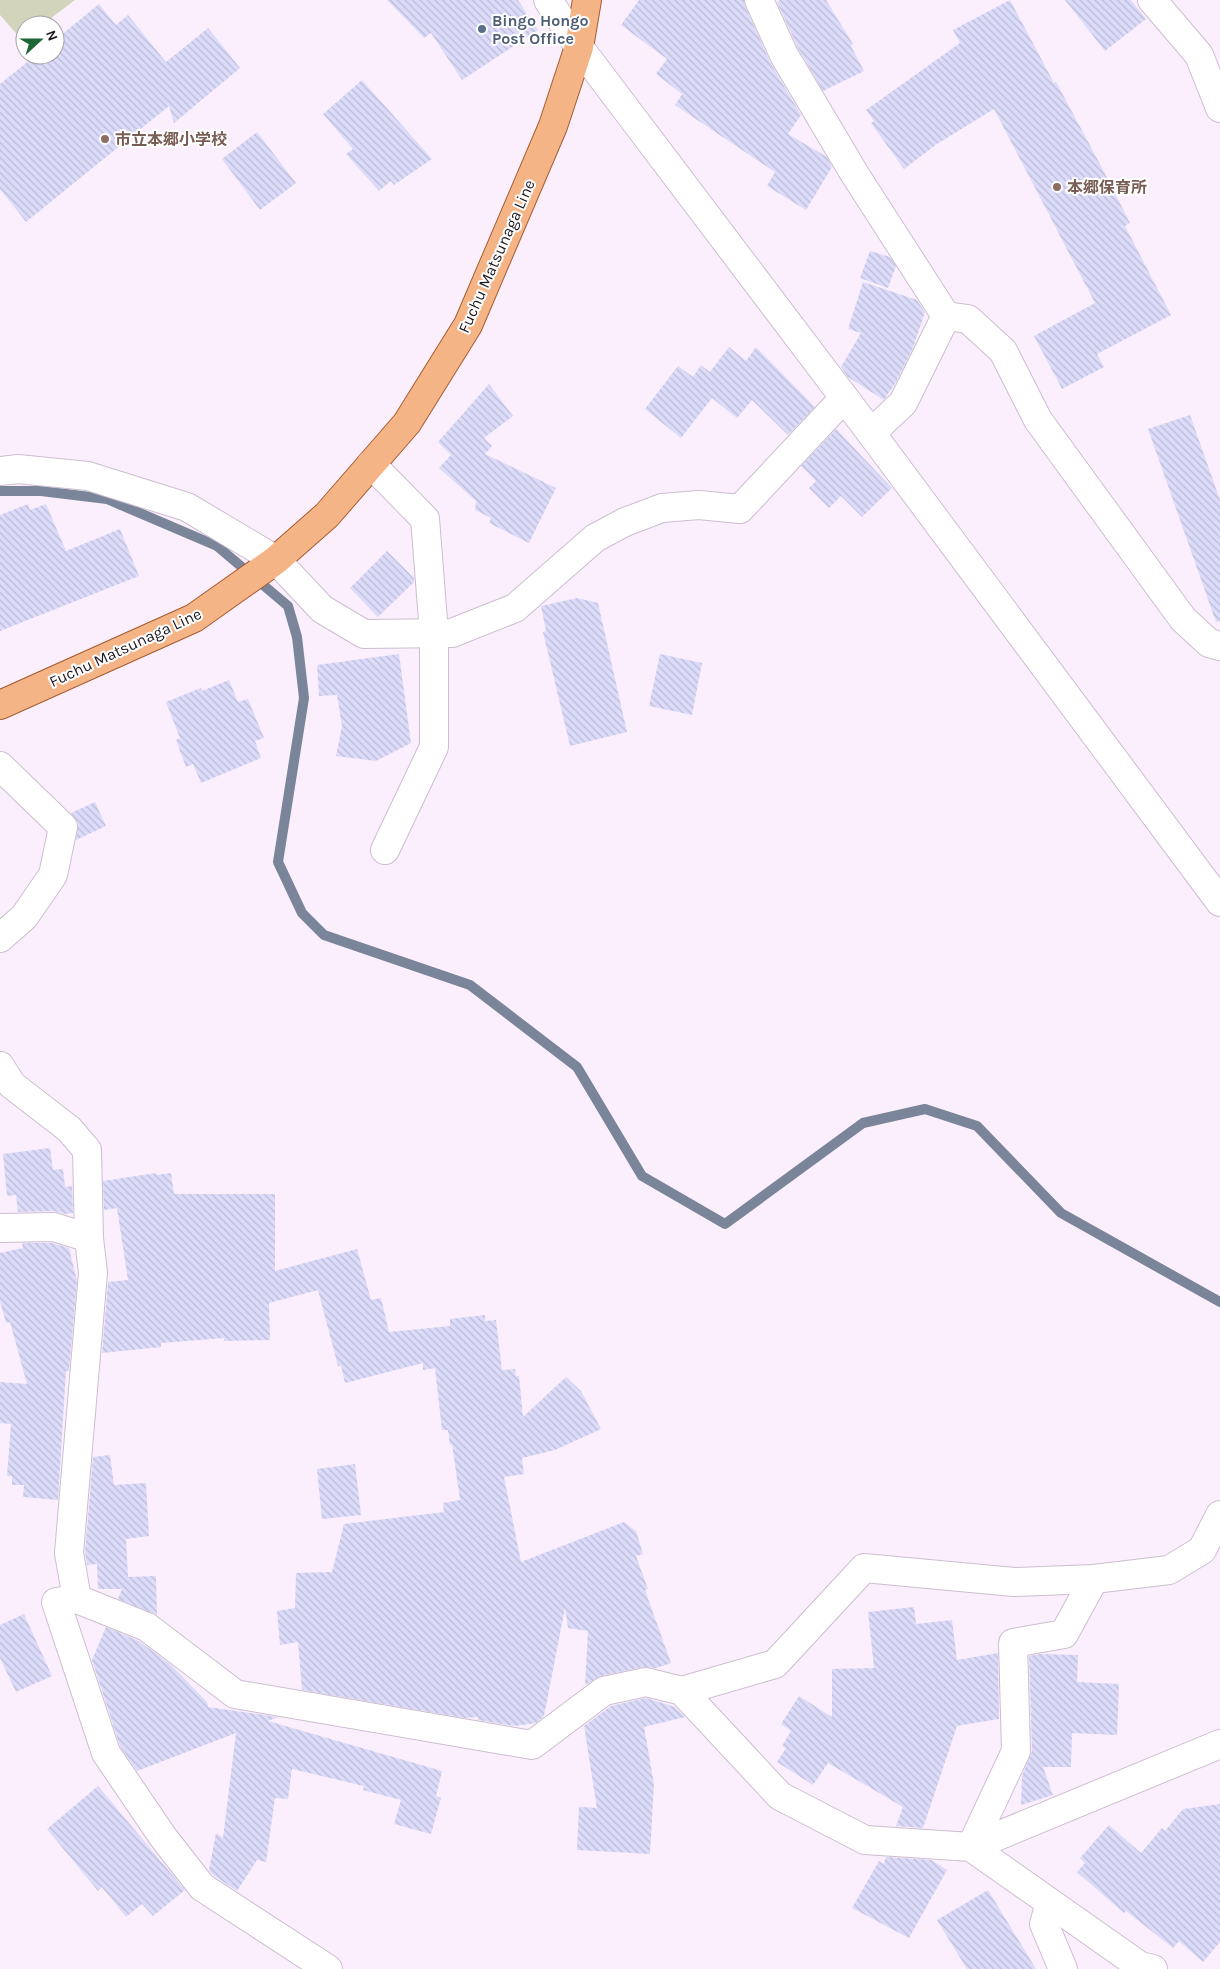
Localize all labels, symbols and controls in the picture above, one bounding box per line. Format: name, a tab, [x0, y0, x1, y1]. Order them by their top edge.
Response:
place label: Bingo Hongo Post Office	[492, 11, 589, 48]
north arrow	[15, 15, 65, 65]
marker: Bingo Hongo Post Office	[476, 23, 488, 35]
text: N	[42, 28, 61, 43]
place label: 市立本郷小学校	[115, 130, 227, 149]
marker: 市立本郷小学校	[99, 133, 111, 145]
street label: Fuchu Matsunaga Line	[454, 177, 539, 336]
place label: 本郷保育所	[1067, 178, 1147, 197]
marker: 本郷保育所	[1051, 181, 1063, 193]
street label: Fuchu Matsunaga Line	[46, 604, 204, 691]

